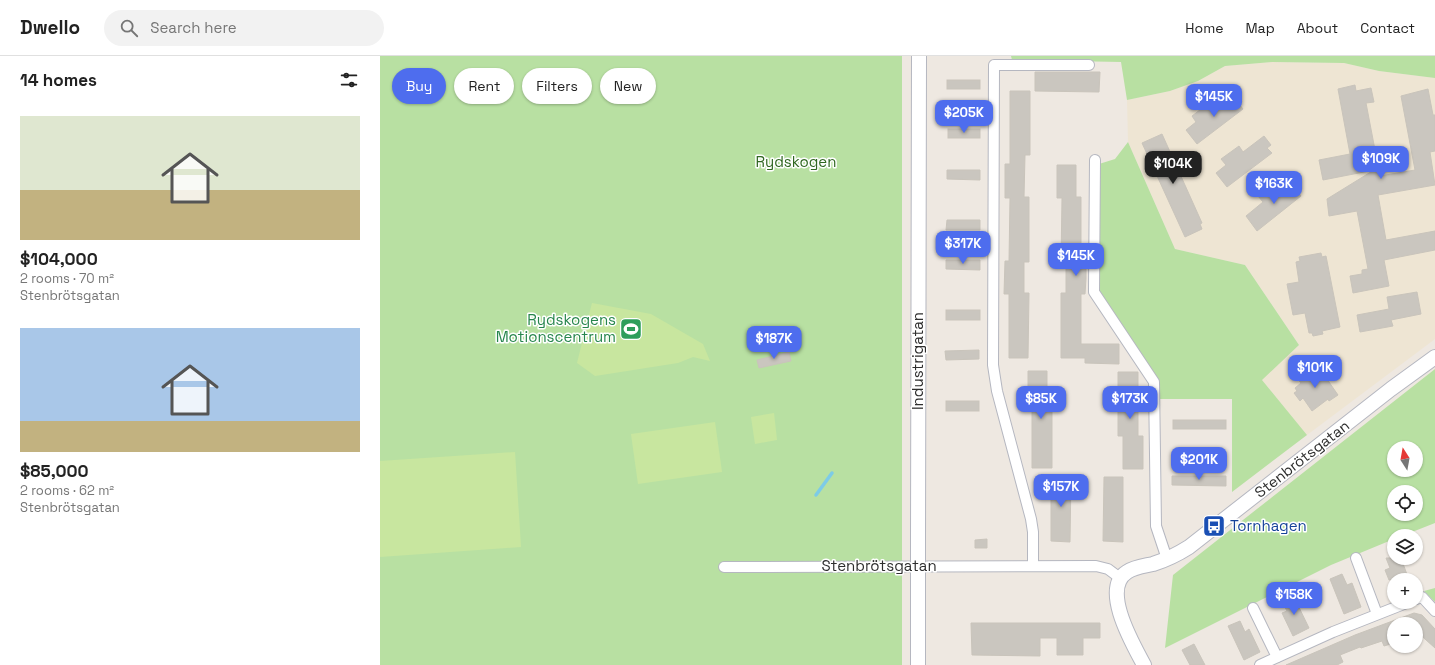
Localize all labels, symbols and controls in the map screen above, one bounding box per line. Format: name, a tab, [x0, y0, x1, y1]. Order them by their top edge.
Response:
search box	[104, 10, 384, 46]
text: Dwello	[20, 15, 80, 40]
icon: search	[118, 17, 140, 39]
text: Search here	[150, 18, 237, 37]
text: Home	[1185, 19, 1223, 37]
text: Map	[1245, 19, 1275, 37]
text: About	[1297, 19, 1338, 37]
text: Contact	[1360, 19, 1415, 37]
chip: Buy	[392, 68, 446, 104]
chip: Rent	[454, 68, 514, 104]
chip: Filters	[522, 68, 592, 104]
chip: New	[600, 68, 656, 104]
text: 14 homes	[20, 69, 97, 91]
icon: filters	[338, 69, 360, 91]
pin: $145K	[1186, 84, 1242, 118]
text: $145K	[1195, 88, 1233, 105]
pin: $205K	[936, 100, 992, 134]
text: $205K	[944, 104, 984, 121]
icon: home	[154, 142, 226, 214]
pin: $109K	[1353, 146, 1409, 180]
text: $109K	[1362, 150, 1400, 167]
pin: $104K	[1145, 151, 1201, 185]
park label: Rydskogen	[756, 152, 836, 171]
text: $104K	[1154, 155, 1192, 172]
pin: $163K	[1246, 171, 1302, 205]
text: $163K	[1255, 175, 1293, 192]
pin: $317K	[935, 231, 991, 265]
text: $317K	[945, 235, 981, 252]
pin: $145K	[1048, 243, 1104, 277]
text: $145K	[1057, 247, 1095, 264]
text: $104,000	[20, 248, 98, 270]
text: 2 rooms · 70 m²	[20, 270, 114, 287]
text: Stenbrötsgatan	[20, 287, 120, 304]
place label: Rydskogens Motionscentrum	[496, 310, 616, 346]
street label: Industrigatan	[908, 312, 927, 410]
sports icon: Rydskogens Motionscentrum	[618, 316, 644, 342]
pin: $187K	[746, 326, 802, 360]
text: $187K	[756, 330, 792, 347]
icon: home	[154, 354, 226, 426]
pin: $101K	[1287, 355, 1343, 389]
text: $101K	[1297, 359, 1333, 376]
pin: $85K	[1017, 386, 1065, 420]
pin: $173K	[1102, 386, 1158, 420]
text: $85K	[1025, 390, 1057, 407]
text: $173K	[1112, 390, 1149, 407]
street label: Stenbrötsgatan	[1250, 416, 1353, 502]
north arrow	[1387, 441, 1423, 477]
map controls	[1387, 441, 1423, 653]
pin: $201K	[1171, 447, 1227, 481]
text: $201K	[1180, 451, 1218, 468]
text: $85,000	[20, 460, 89, 482]
pin: $157K	[1033, 474, 1089, 508]
text: $157K	[1043, 478, 1079, 495]
text: 2 rooms · 62 m²	[20, 482, 114, 499]
button: locate	[1387, 485, 1423, 521]
text: Stenbrötsgatan	[20, 499, 120, 516]
bus stop icon: Tornhagen	[1201, 513, 1227, 539]
place label: Tornhagen	[1230, 516, 1307, 535]
button: layers	[1387, 529, 1423, 565]
street label: Stenbrötsgatan	[821, 556, 937, 575]
button: +	[1387, 573, 1423, 609]
pin: $158K	[1266, 582, 1322, 616]
text: $158K	[1275, 586, 1313, 603]
button: −	[1387, 617, 1423, 653]

